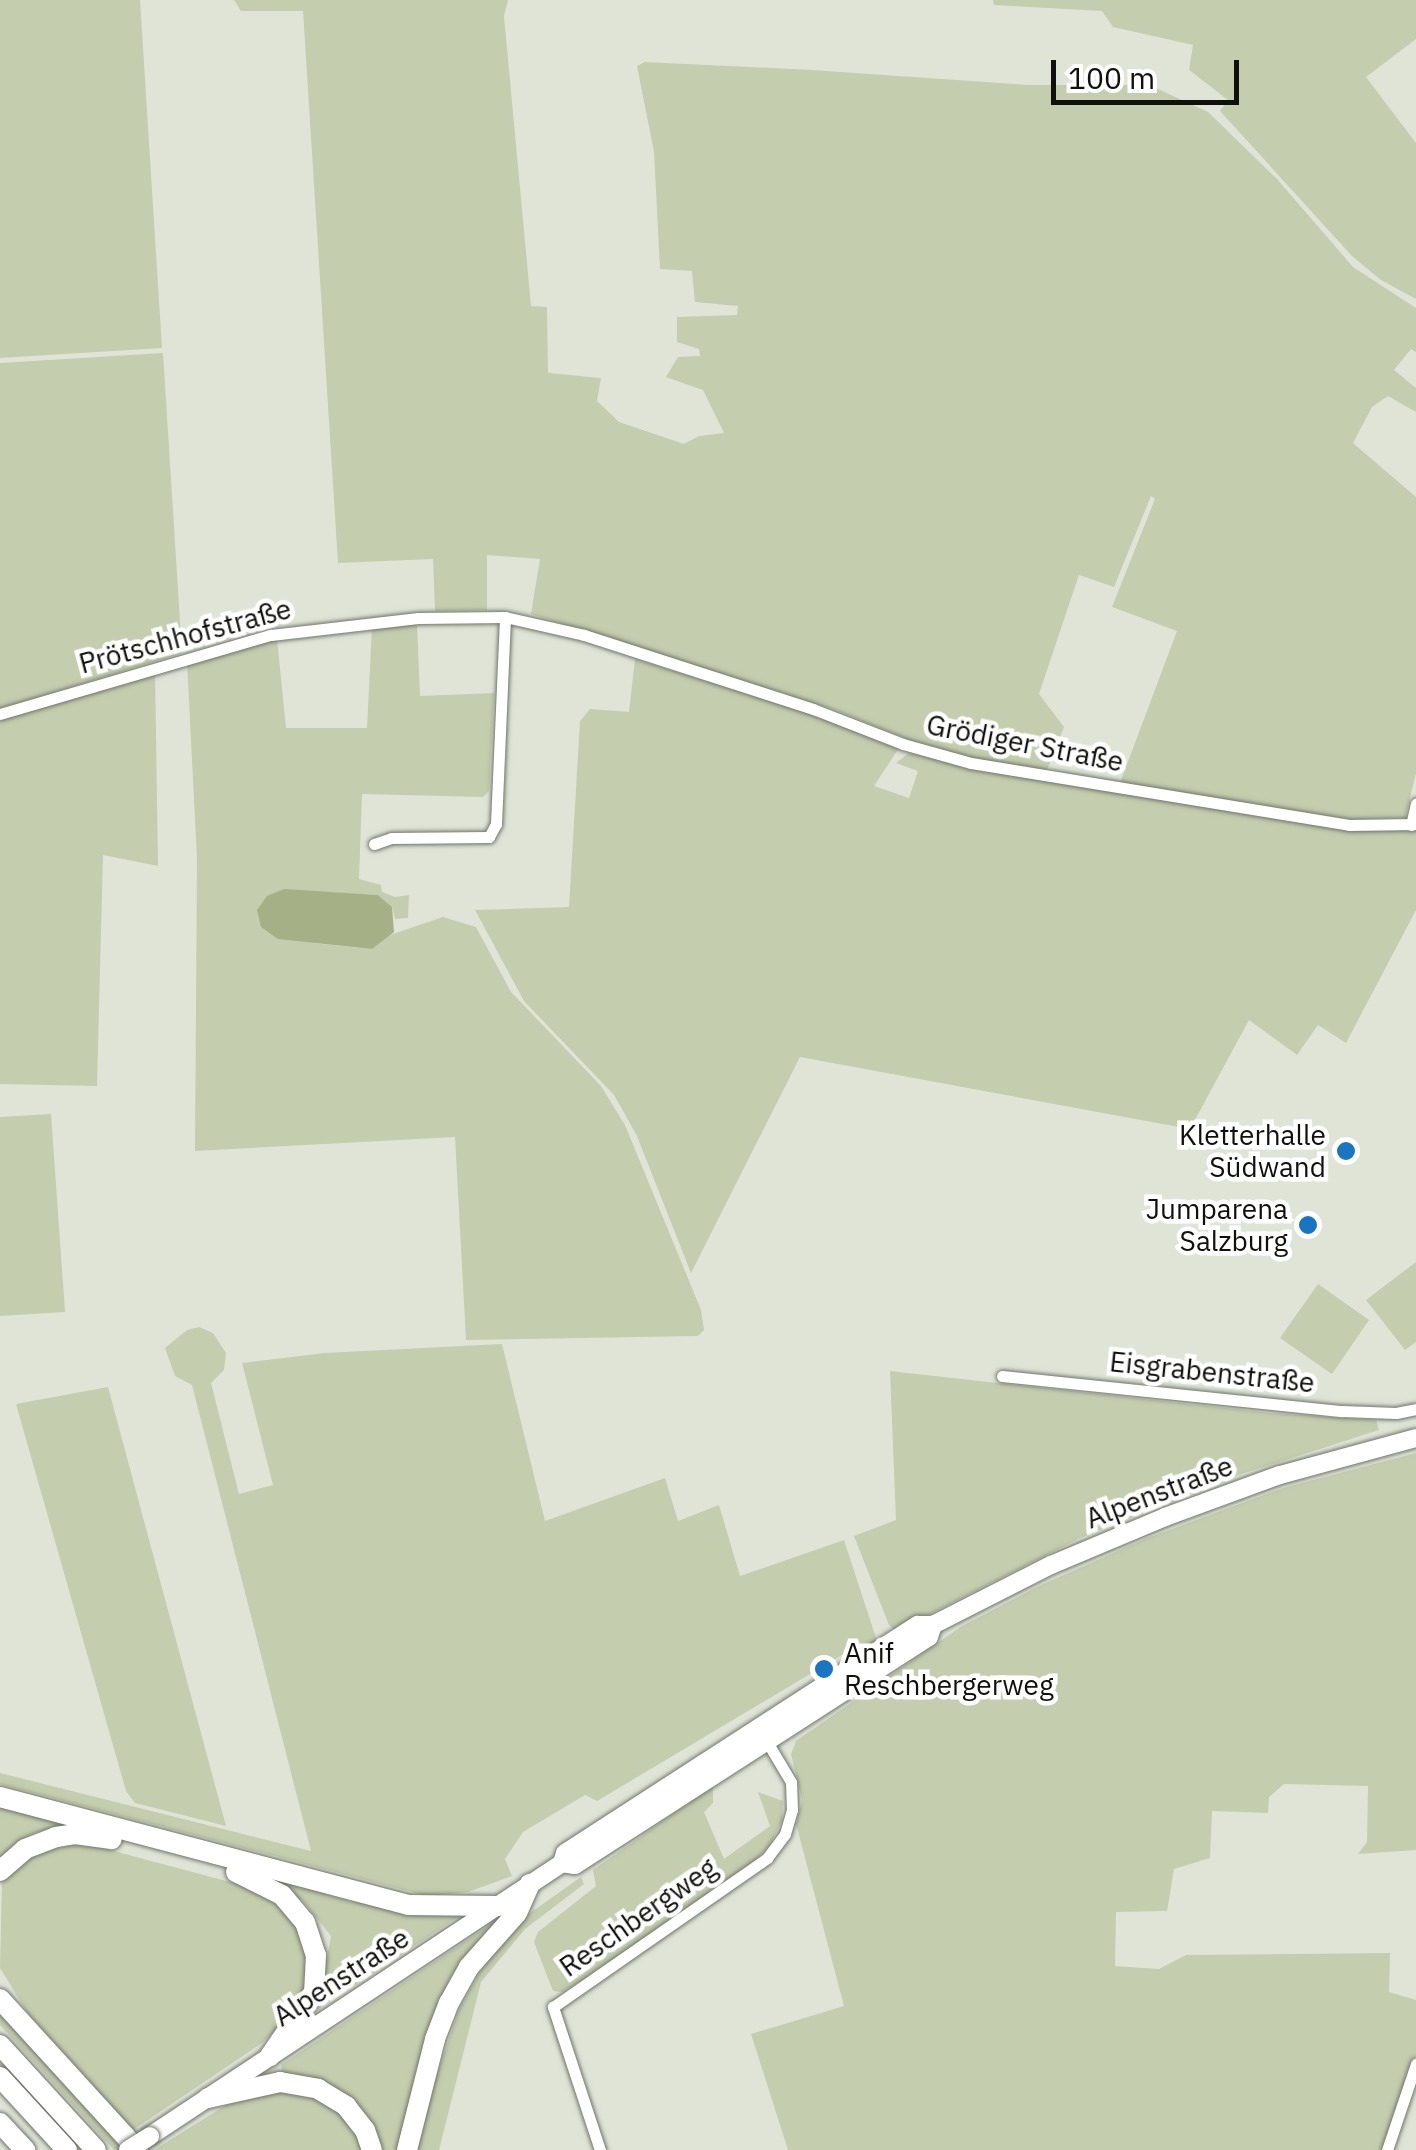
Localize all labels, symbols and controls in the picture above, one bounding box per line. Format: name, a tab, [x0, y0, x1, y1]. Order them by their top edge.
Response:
scale bar	[1056, 40, 1244, 102]
text: 100 m	[1068, 58, 1155, 97]
street label: Prötschhofstraße	[75, 592, 295, 680]
street label: Grödiger Straße	[924, 707, 1126, 779]
place label: Kletterhalle Südwand	[1179, 1118, 1326, 1184]
marker: Kletterhalle Südwand	[1335, 1140, 1357, 1162]
place label: Jumparena Salzburg	[1146, 1192, 1288, 1258]
marker: Jumparena Salzburg	[1297, 1214, 1319, 1236]
street label: Eisgrabenstraße	[1108, 1345, 1316, 1399]
street label: Alpenstraße	[1081, 1449, 1237, 1535]
place label: Anif Reschbergerweg	[844, 1636, 1054, 1702]
marker: Anif Reschbergerweg	[813, 1658, 835, 1680]
street label: Reschbergweg	[553, 1850, 723, 1984]
street label: Alpenstraße	[267, 1921, 415, 2033]

